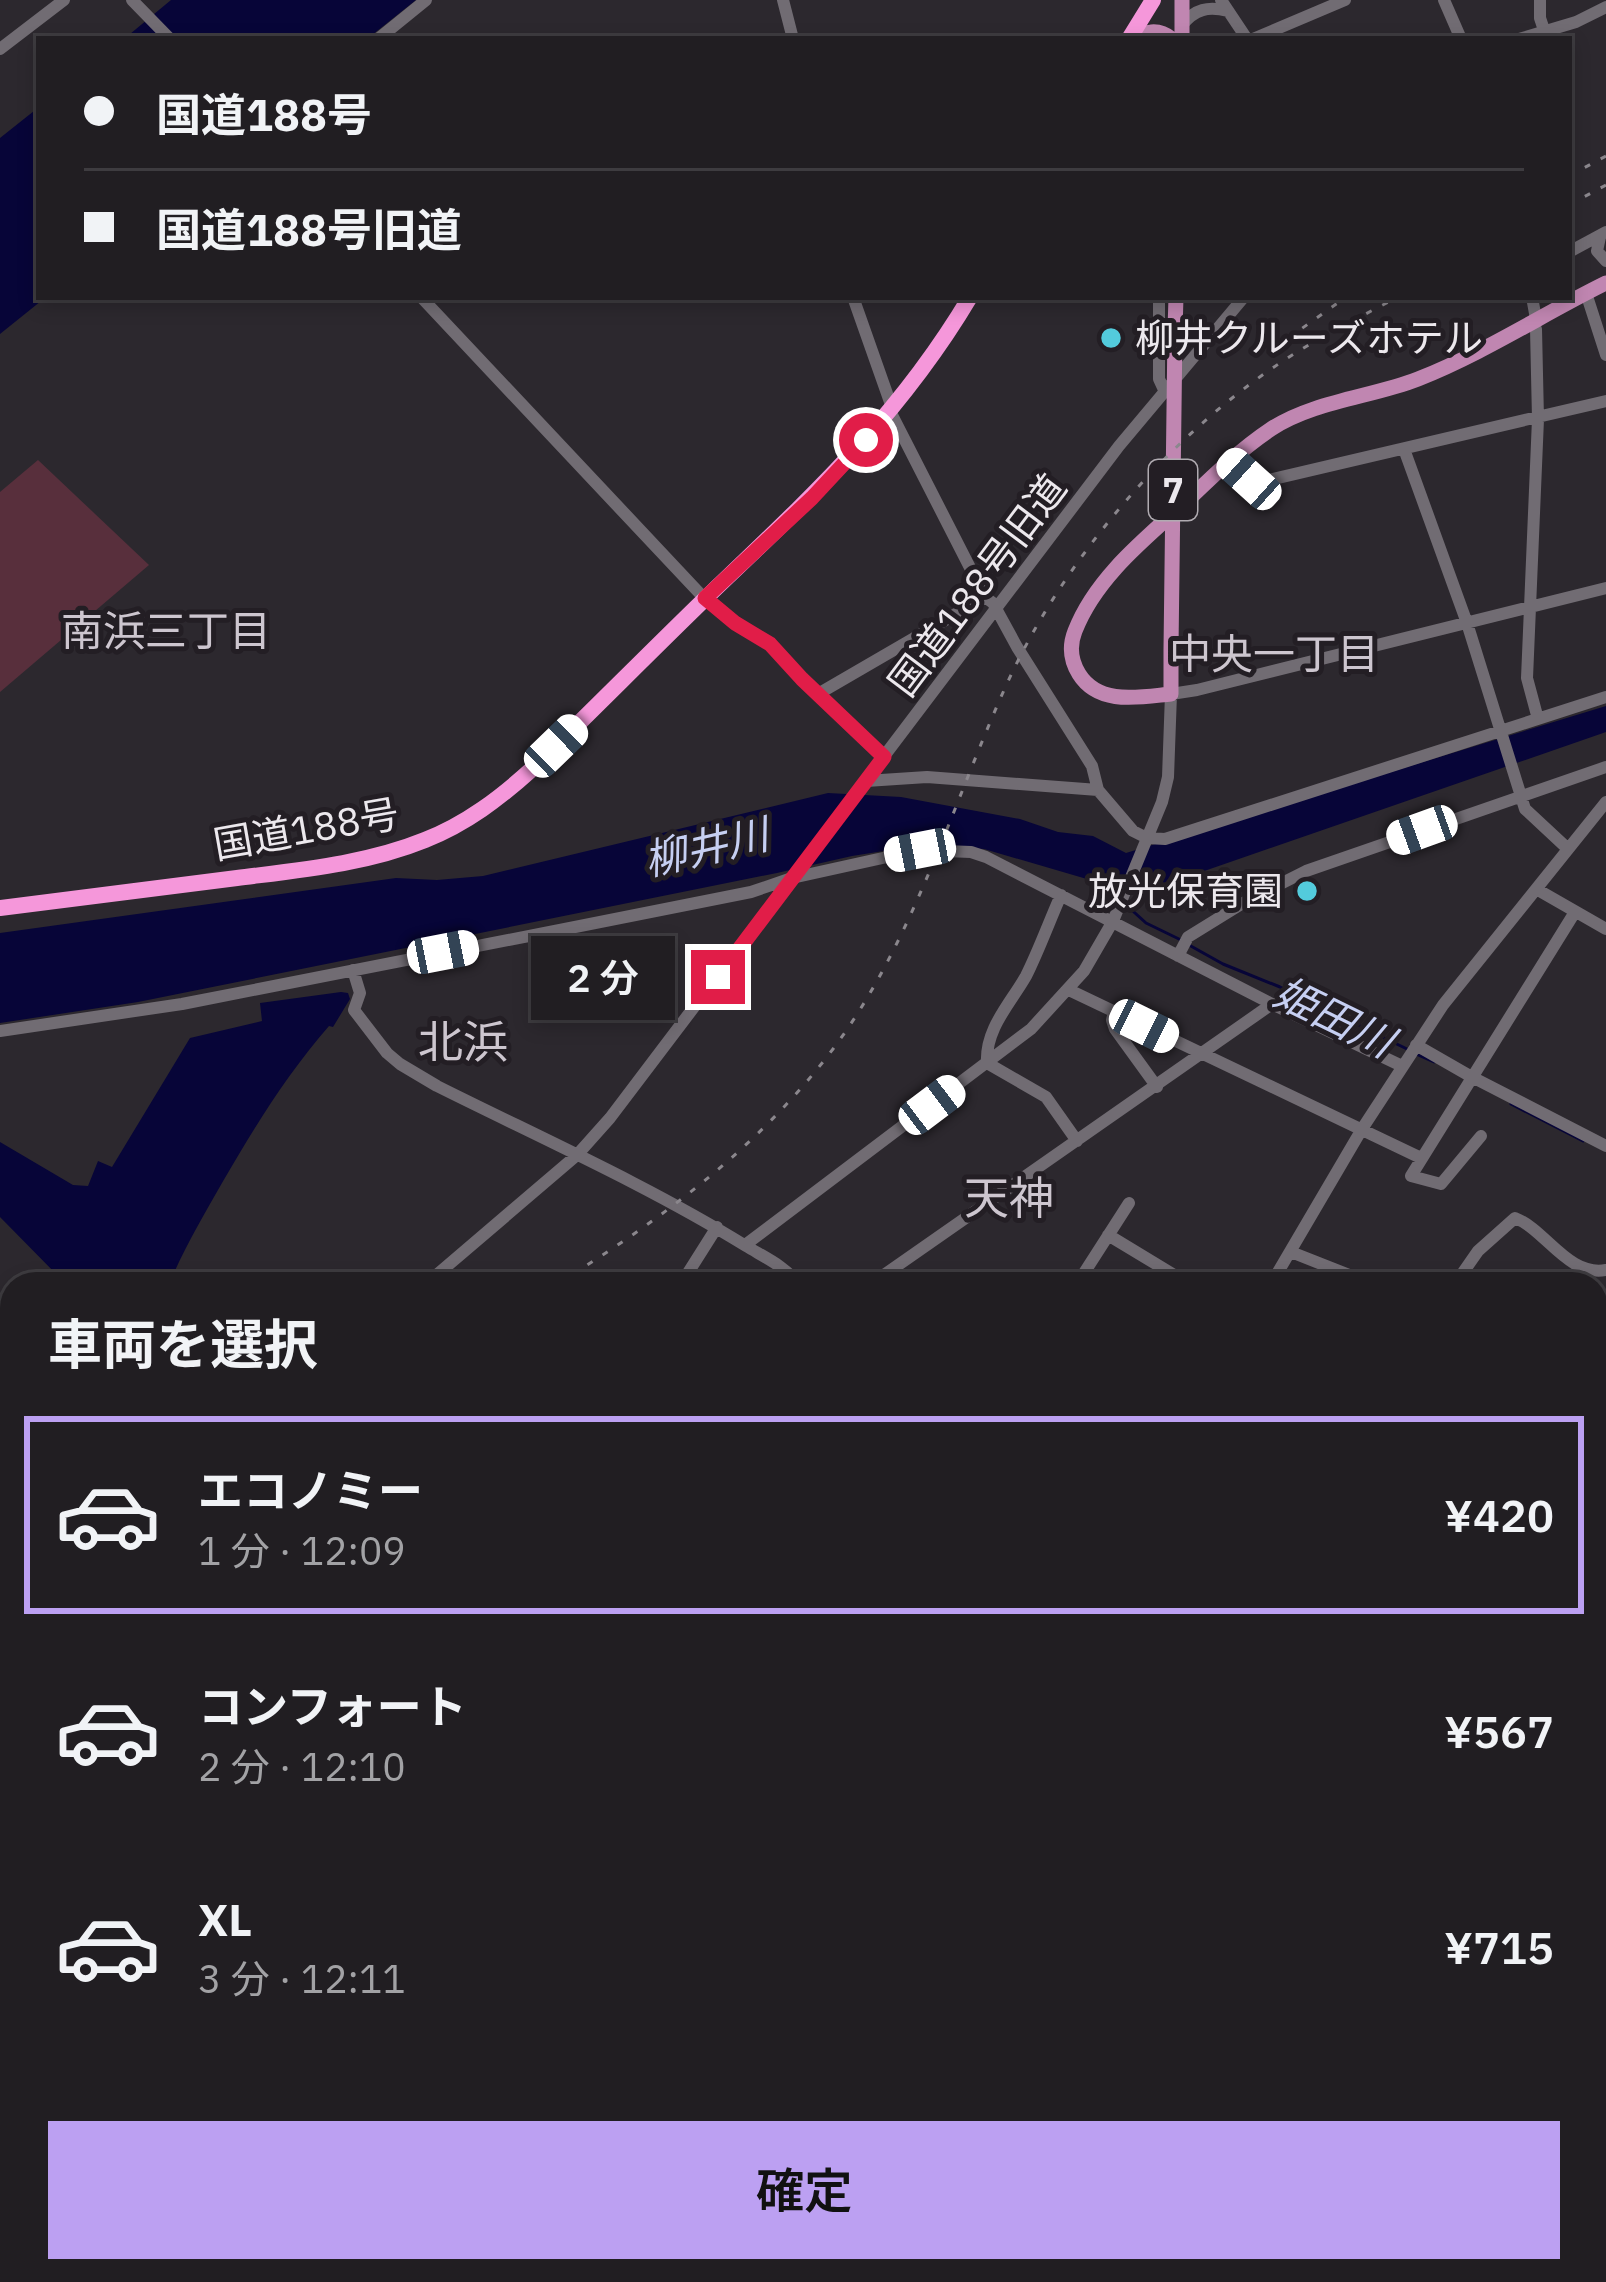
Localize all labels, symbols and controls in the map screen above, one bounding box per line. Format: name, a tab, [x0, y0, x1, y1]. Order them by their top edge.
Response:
text: 国道188号	[156, 85, 372, 143]
text: 国道188号旧道	[156, 200, 462, 258]
place label: 柳井クルーズホテル	[1135, 312, 1483, 363]
marker: 柳井クルーズホテル	[1098, 325, 1124, 351]
route start	[839, 413, 893, 467]
car	[1210, 442, 1288, 516]
road number: 7	[1149, 460, 1197, 520]
street label: 国道188号旧道	[876, 463, 1077, 706]
district label: 南浜三丁目	[61, 603, 271, 658]
district label: 中央一丁目	[1169, 626, 1379, 681]
car	[518, 708, 594, 784]
street label: 国道188号	[209, 787, 403, 870]
car	[1382, 801, 1462, 859]
water label: 柳井川	[638, 805, 777, 887]
car	[881, 825, 959, 875]
place label: 放光保育園	[1088, 865, 1283, 916]
marker: 放光保育園	[1294, 878, 1320, 904]
car	[404, 927, 482, 977]
callout: 2 分	[532, 935, 676, 1019]
route end	[691, 950, 745, 1004]
text: 2 分	[567, 952, 639, 1003]
water label: 姫田川	[1266, 964, 1406, 1071]
car	[1104, 994, 1184, 1058]
district label: 北浜	[418, 1012, 508, 1070]
car	[892, 1069, 972, 1141]
district label: 天神	[964, 1168, 1054, 1226]
text: 車両を選択	[48, 1309, 318, 1379]
icon: car	[54, 1461, 162, 1569]
text: エコノミー	[198, 1461, 423, 1519]
text: ¥420	[1444, 1486, 1554, 1544]
text: 1 分 · 12:09	[198, 1525, 406, 1576]
icon: car	[54, 1677, 162, 1785]
text: コンフォート	[198, 1677, 467, 1735]
text: ¥567	[1444, 1702, 1554, 1760]
text: 2 分 · 12:10	[198, 1741, 406, 1792]
text: XL	[198, 1890, 252, 1948]
icon: car	[54, 1893, 162, 2001]
text: ¥715	[1444, 1918, 1554, 1976]
text: 3 分 · 12:11	[198, 1953, 406, 2004]
button: 確定	[48, 2121, 1560, 2259]

